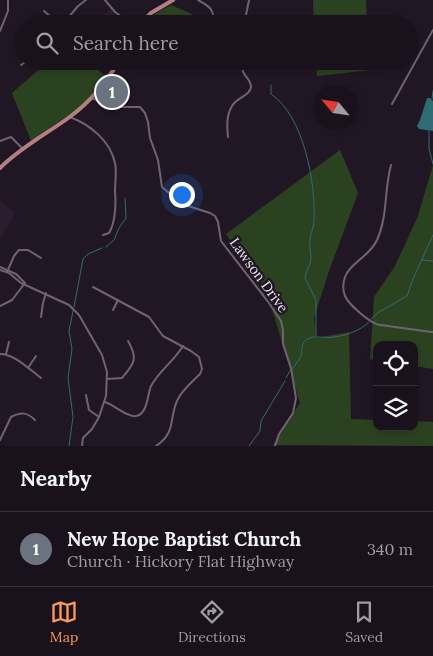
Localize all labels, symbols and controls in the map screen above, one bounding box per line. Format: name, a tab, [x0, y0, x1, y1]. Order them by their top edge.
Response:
search box	[15, 15, 418, 70]
icon: search	[33, 29, 61, 57]
text: Search here	[73, 31, 179, 55]
pin: 1	[96, 73, 128, 111]
north arrow	[313, 85, 358, 130]
your location	[169, 182, 195, 208]
street label: Lawson Drive	[226, 234, 293, 316]
map controls	[373, 341, 418, 431]
button: locate	[373, 341, 418, 386]
button: layers	[373, 386, 418, 431]
text: Nearby	[20, 465, 91, 492]
text: New Hope Baptist Church	[67, 527, 301, 551]
text: 1	[33, 539, 39, 559]
text: 340 m	[367, 539, 413, 559]
text: Church · Hickory Flat Highway	[67, 551, 294, 571]
tab: Map	[50, 598, 78, 646]
tab: Directions	[178, 598, 246, 646]
tab: Saved	[345, 598, 383, 646]

